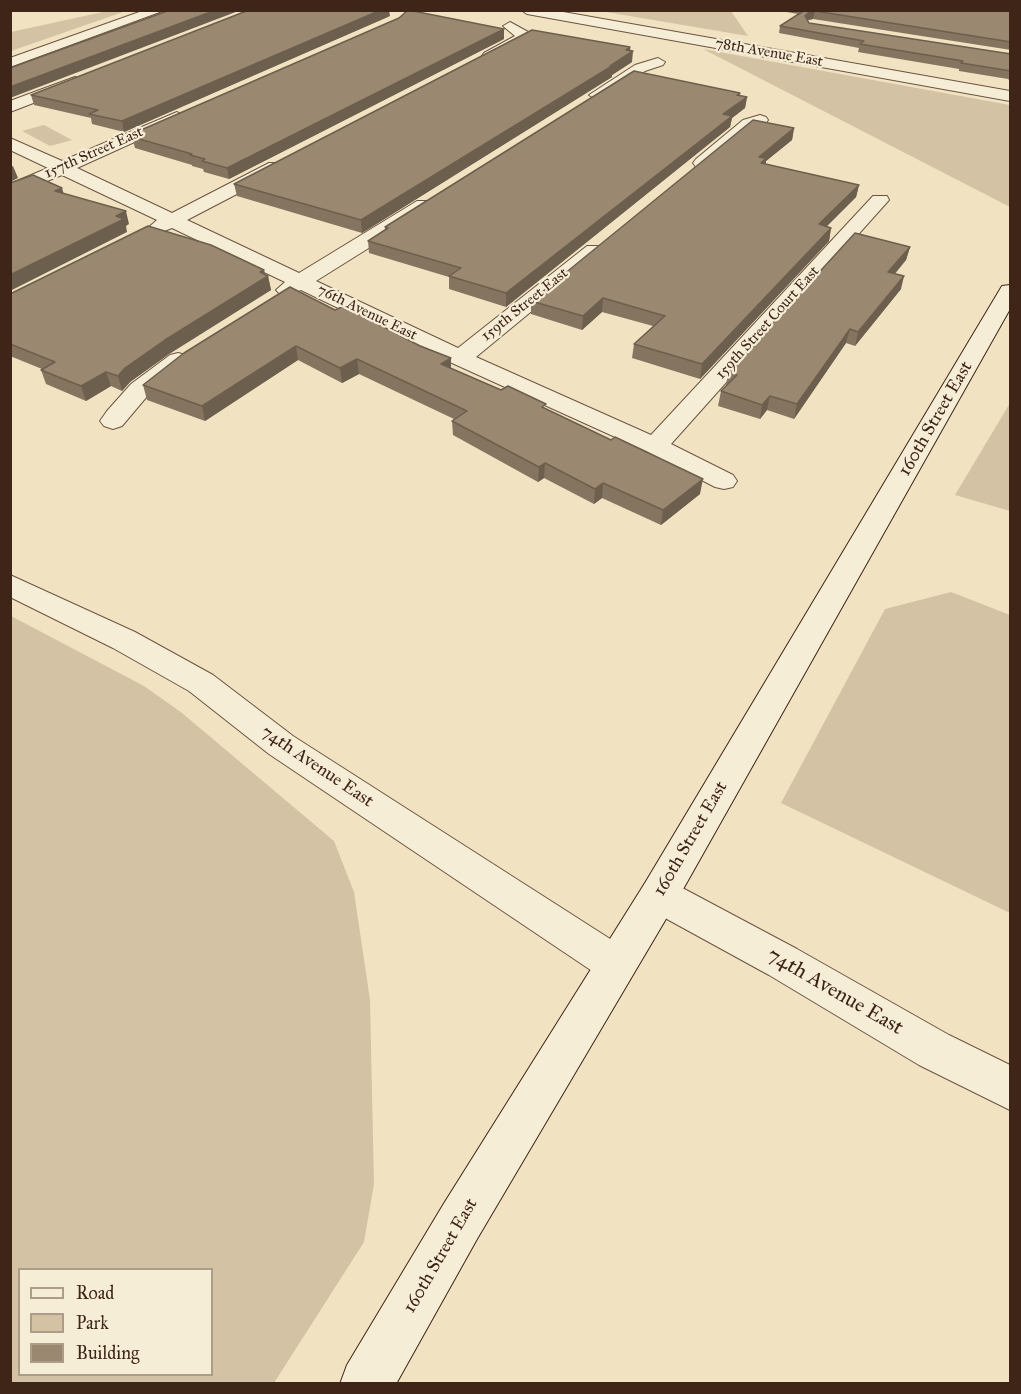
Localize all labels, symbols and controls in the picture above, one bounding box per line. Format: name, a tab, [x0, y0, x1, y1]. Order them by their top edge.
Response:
street label: 78th Avenue East	[714, 35, 824, 71]
street label: 157th Street East	[42, 123, 146, 183]
street label: 159th Street Court East	[712, 263, 824, 383]
street label: 159th Street East	[478, 265, 572, 345]
street label: 76th Avenue East	[314, 281, 420, 345]
street label: 160th Street East	[894, 358, 978, 480]
street label: 74th Avenue East	[257, 721, 377, 813]
street label: 160th Street East	[649, 778, 733, 900]
street label: 74th Avenue East	[763, 943, 907, 1041]
street label: 160th Street East	[399, 1195, 483, 1317]
legend	[18, 1268, 213, 1376]
text: Road	[76, 1282, 114, 1304]
text: Park	[76, 1312, 109, 1334]
text: Building	[76, 1342, 139, 1364]

